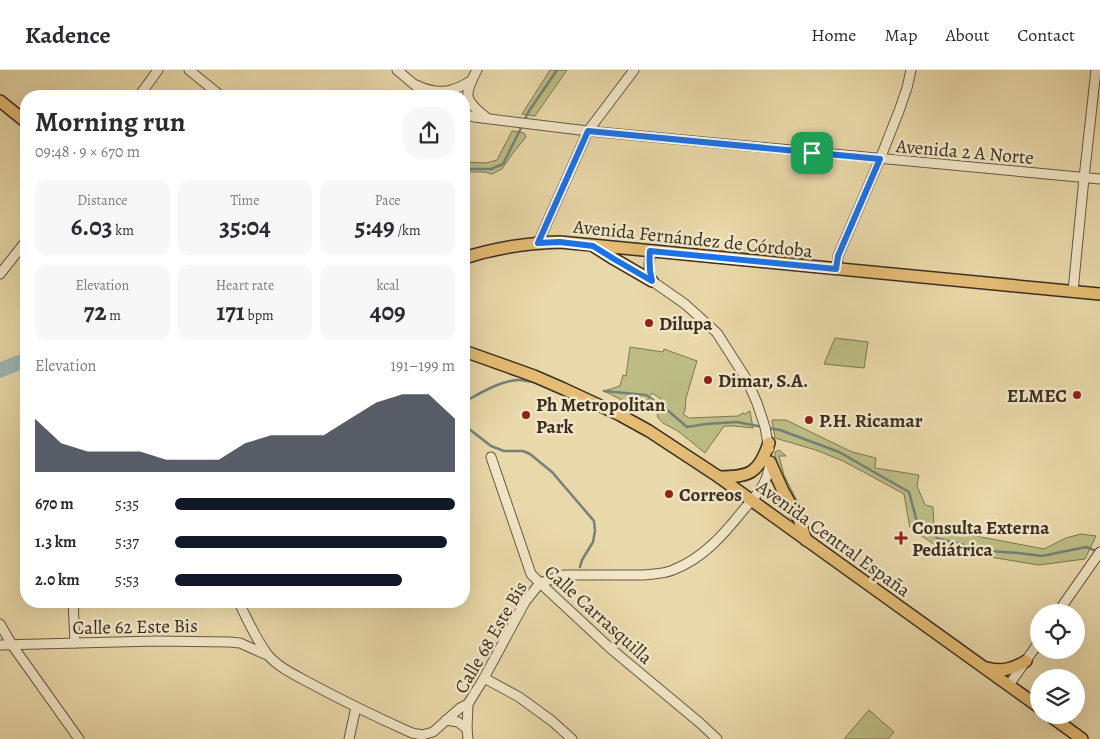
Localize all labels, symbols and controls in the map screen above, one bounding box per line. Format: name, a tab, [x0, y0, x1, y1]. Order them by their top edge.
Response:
text: Kadence	[25, 19, 111, 51]
text: Home	[811, 23, 856, 47]
text: Map	[884, 23, 917, 47]
text: About	[945, 23, 989, 47]
text: Contact	[1017, 23, 1075, 47]
text: Morning run	[35, 103, 185, 141]
button: share	[403, 107, 455, 159]
pin	[791, 132, 833, 174]
street label: Avenida 2 A Norte	[894, 133, 1035, 171]
icon: arrive	[798, 139, 826, 167]
text: 09:48 · 9 × 670 m	[35, 141, 140, 163]
text: Distance	[77, 191, 127, 210]
text: Time	[230, 191, 260, 210]
text: Pace	[375, 191, 401, 210]
text: 6.03	[71, 210, 113, 244]
text: 35:04	[219, 210, 271, 244]
text: 5:49	[355, 210, 395, 244]
street label: Avenida Fernández de Córdoba	[571, 213, 814, 264]
text: km	[113, 221, 134, 240]
text: /km	[395, 221, 421, 240]
text: Elevation	[75, 276, 129, 295]
text: Heart rate	[216, 276, 274, 295]
text: kcal	[376, 276, 399, 295]
text: 72	[84, 295, 107, 329]
text: 171	[216, 295, 245, 329]
text: 409	[370, 295, 406, 329]
text: m	[107, 306, 121, 325]
text: bpm	[245, 306, 274, 325]
place label: Dilupa	[659, 311, 713, 337]
marker: Dilupa	[643, 317, 655, 329]
text: Elevation	[35, 355, 96, 377]
text: 191–199 m	[391, 355, 455, 377]
place label: Dimar, S.A.	[718, 368, 808, 394]
marker: Dimar, S.A.	[702, 374, 714, 386]
place label: ELMEC	[1007, 383, 1067, 409]
marker: ELMEC	[1071, 389, 1083, 401]
place label: Ph Metropolitan Park	[536, 392, 666, 440]
place label: P.H. Ricamar	[819, 408, 923, 434]
marker: Ph Metropolitan Park	[520, 409, 532, 421]
marker: P.H. Ricamar	[803, 414, 815, 426]
street label: Avenida Central España	[750, 474, 916, 604]
place label: Correos	[679, 482, 742, 508]
marker: Correos	[663, 488, 675, 500]
text: 670 m	[35, 493, 74, 515]
text: 5:35	[115, 493, 139, 515]
place label: Consulta Externa Pediátrica	[912, 515, 1050, 563]
text: 1.3 km	[35, 531, 76, 553]
text: 5:37	[115, 531, 139, 553]
marker: Consulta Externa Pediátrica	[894, 531, 908, 545]
street label: Calle Carrasquilla	[539, 559, 658, 670]
text: 2.0 km	[35, 569, 80, 591]
text: 5:53	[115, 569, 139, 591]
street label: Calle 68 Este Bis	[448, 577, 534, 698]
map controls	[1030, 604, 1085, 724]
button: locate	[1030, 604, 1085, 659]
street label: Calle 62 Este Bis	[72, 613, 198, 641]
button: layers	[1030, 669, 1085, 724]

